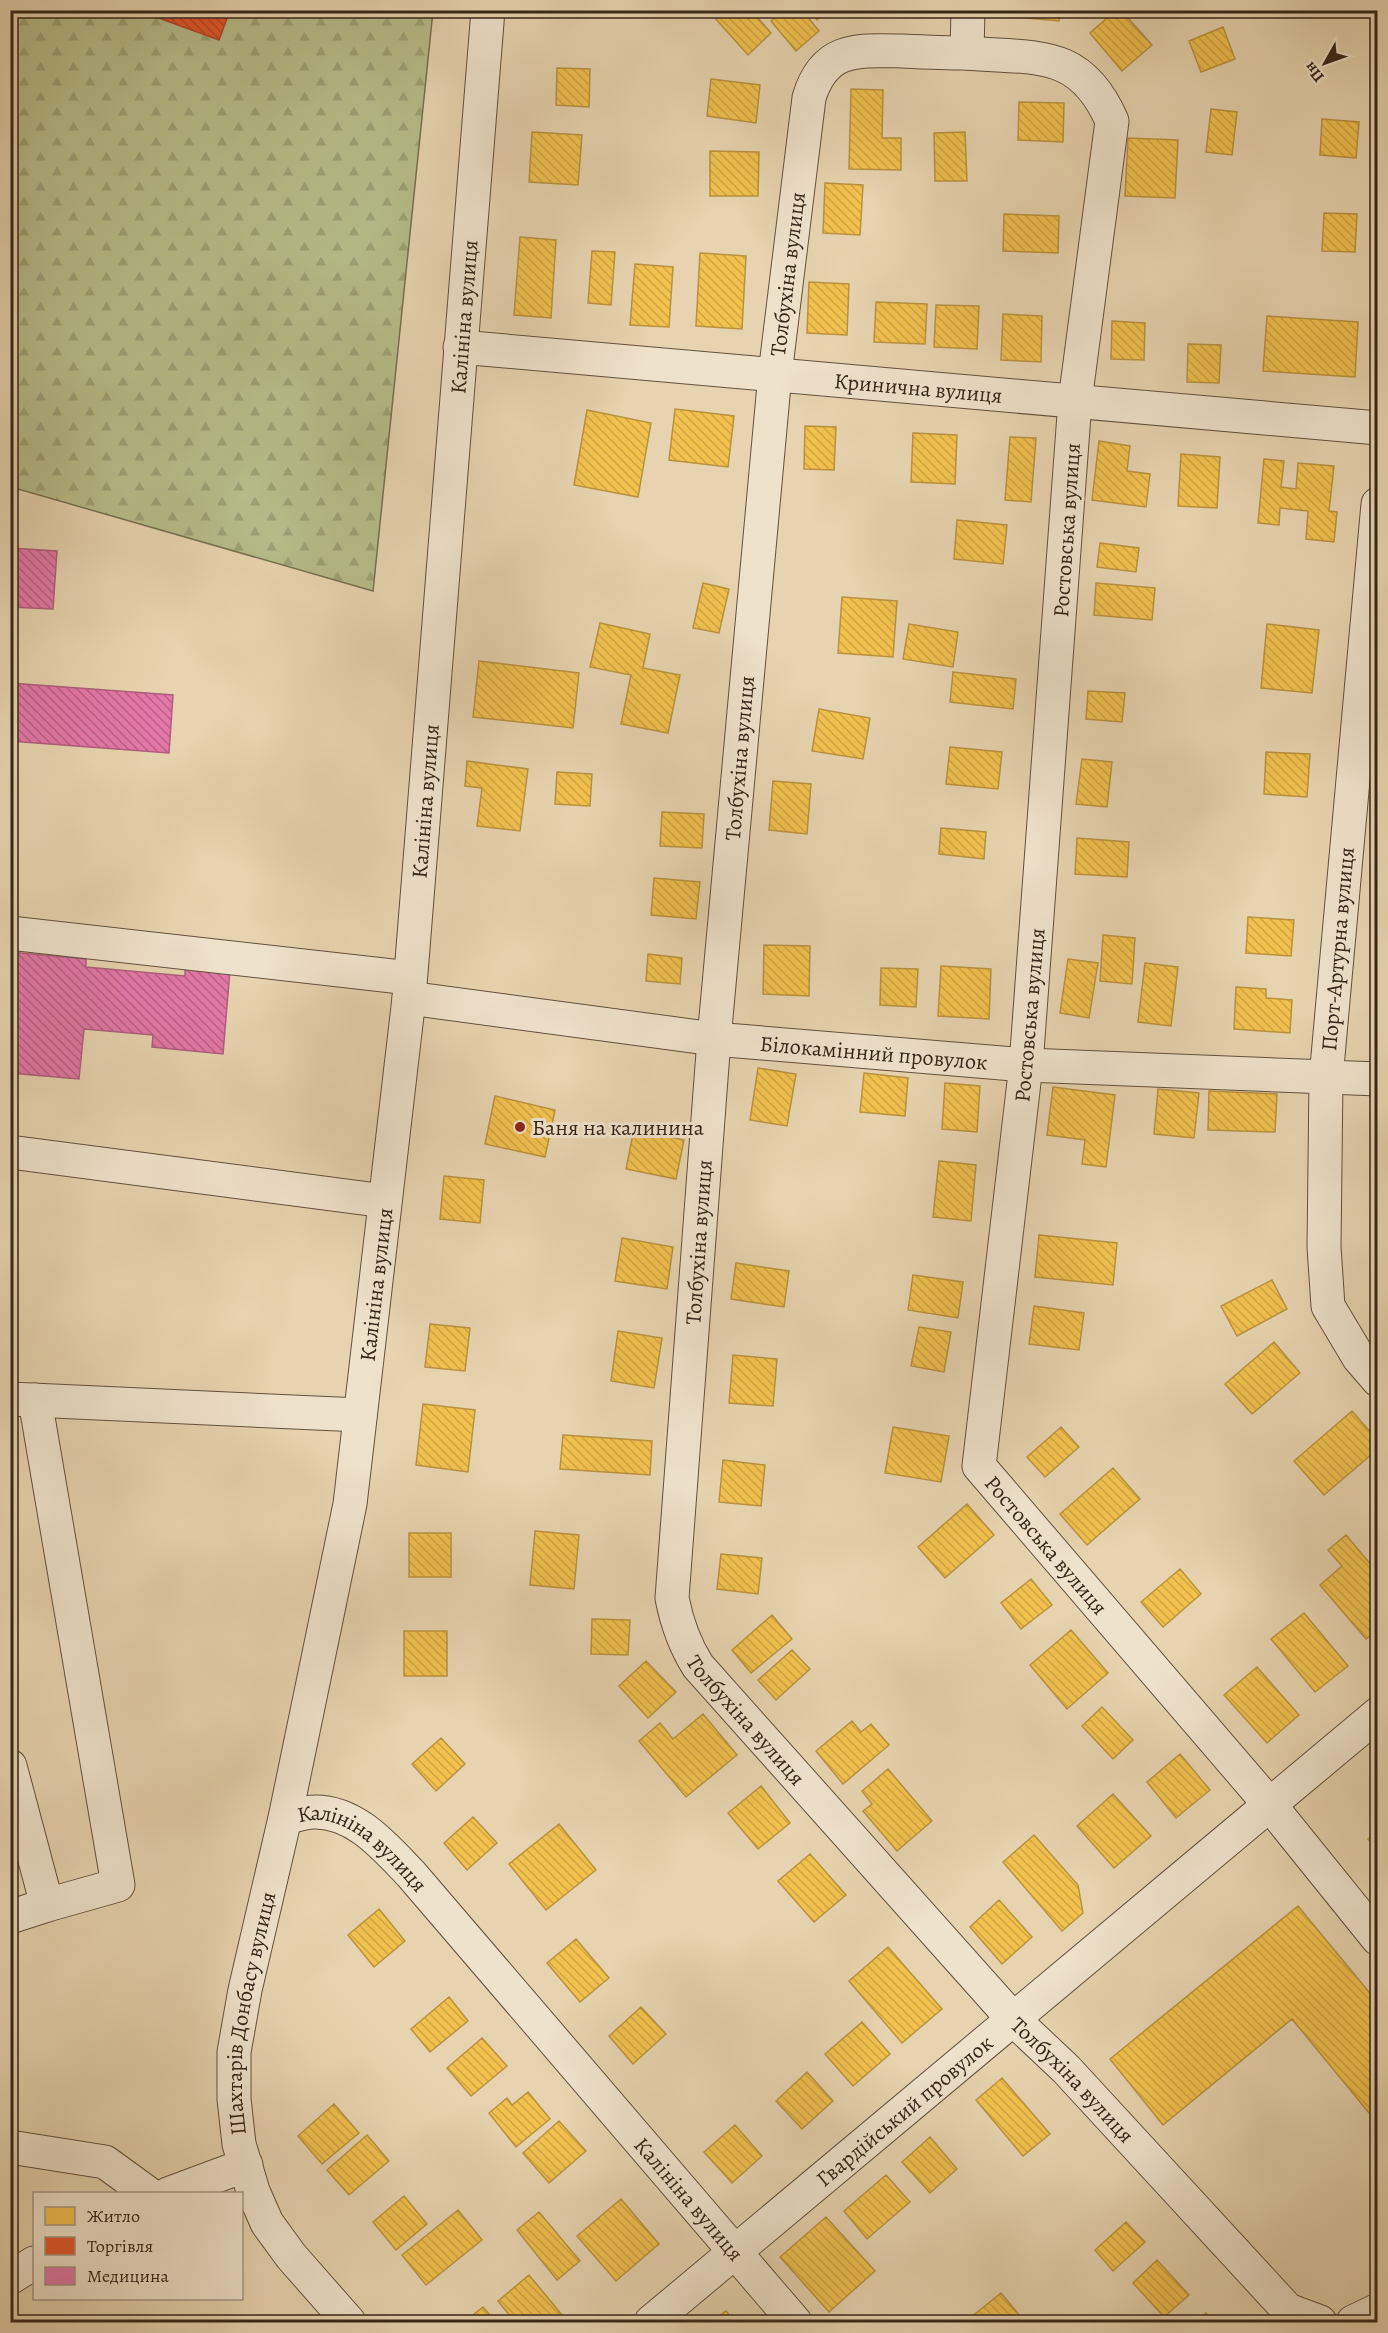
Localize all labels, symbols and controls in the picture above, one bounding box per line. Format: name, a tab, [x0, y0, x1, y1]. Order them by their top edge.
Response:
north arrow	[1295, 33, 1355, 93]
text: Пн	[1299, 57, 1329, 87]
street label: Толбухіна вулиця	[763, 190, 813, 358]
street label: Калініна вулиця	[443, 239, 486, 395]
street label: Кринична вулиця	[833, 366, 1004, 411]
street label: Ростовська вулиця	[1046, 442, 1088, 618]
street label: Толбухіна вулиця	[718, 674, 762, 842]
street label: Калініна вулиця	[405, 723, 447, 880]
street label: Порт-Артурна вулиця	[1314, 846, 1362, 1052]
street label: Ростовська вулиця	[1007, 927, 1053, 1103]
street label: Білокамінний провулок	[759, 1029, 989, 1078]
place label: Баня на калинина	[532, 1113, 705, 1143]
marker: Баня на калинина	[513, 1120, 527, 1134]
street label: Толбухіна вулиця	[678, 1159, 720, 1326]
street label: Калініна вулиця	[353, 1206, 400, 1363]
street label: Ростовська вулиця	[977, 1469, 1114, 1622]
street label: Толбухіна вулиця	[679, 1650, 812, 1792]
street label: Калініна вулиця	[294, 1798, 434, 1899]
street label: Шахтарів Донбасу вулиця	[220, 1889, 283, 2137]
street label: Толбухіна вулиця	[1004, 2010, 1141, 2150]
street label: Гвардійський провулок	[810, 2028, 1000, 2194]
street label: Калініна вулиця	[627, 2131, 750, 2268]
legend	[33, 2192, 243, 2300]
text: Житло	[87, 2204, 140, 2228]
text: Торгівля	[87, 2234, 153, 2258]
text: Медицина	[87, 2264, 170, 2288]

